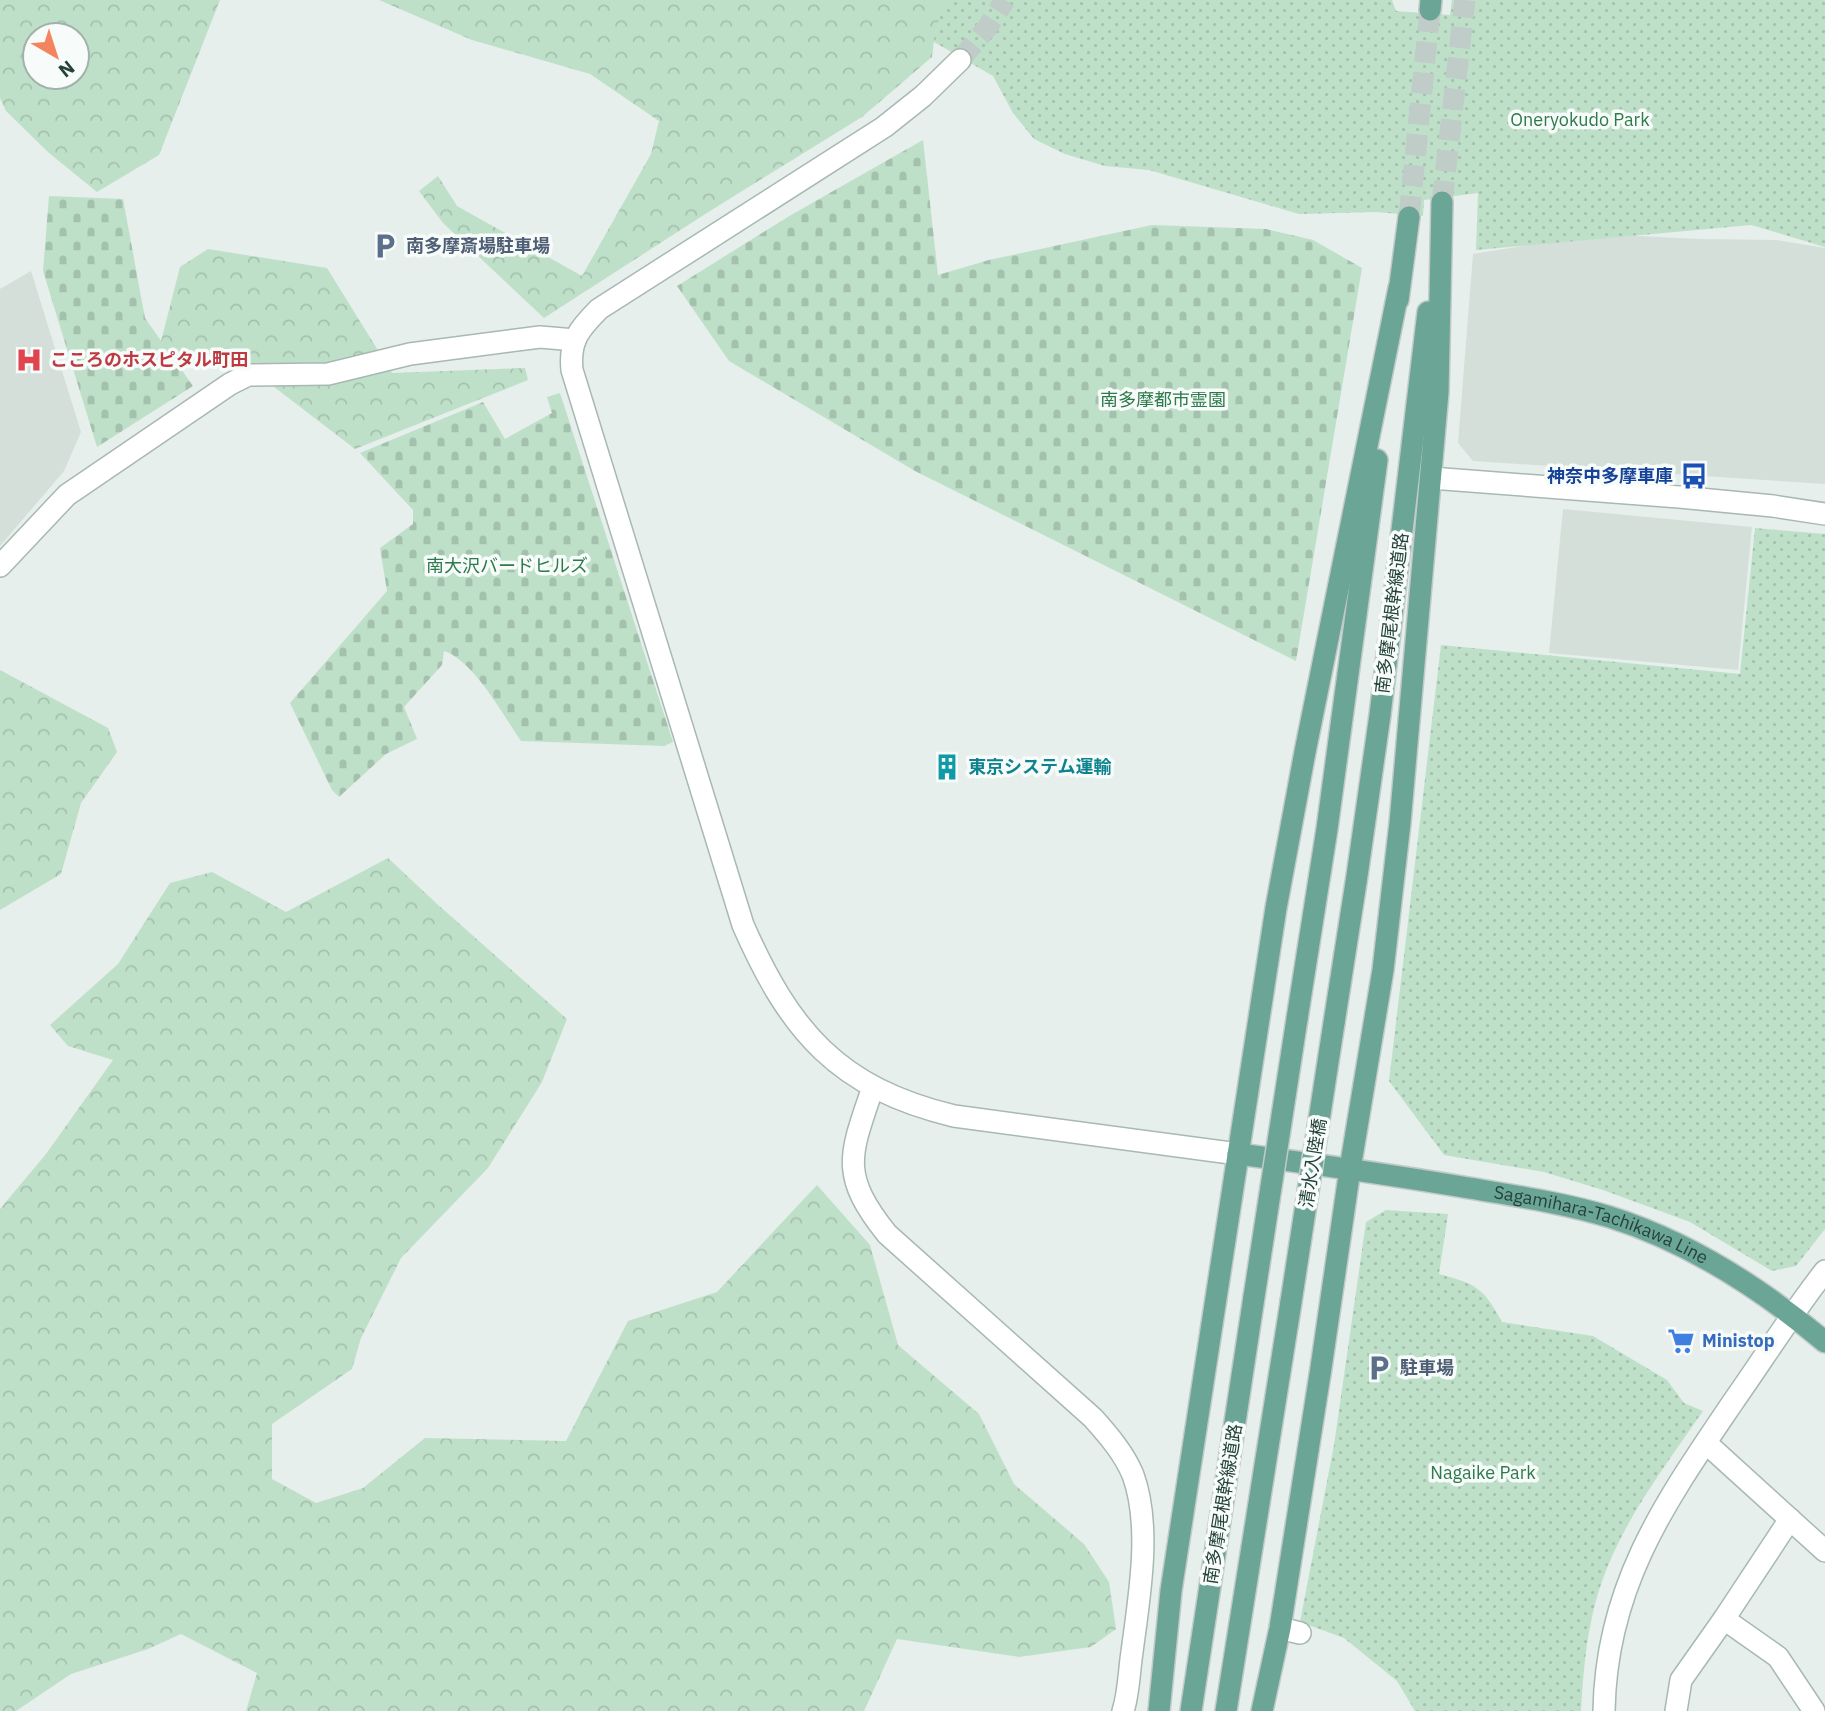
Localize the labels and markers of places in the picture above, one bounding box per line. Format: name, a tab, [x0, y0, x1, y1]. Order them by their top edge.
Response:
parking icon: 南多摩斎場駐車場	[370, 231, 400, 261]
place label: 南多摩斎場駐車場	[406, 234, 550, 257]
hospital icon: こころのホスピタル町田	[14, 345, 44, 375]
place label: こころのホスピタル町田	[50, 348, 248, 371]
bus stop icon: 神奈中多摩車庫	[1679, 461, 1709, 491]
place label: 神奈中多摩車庫	[1547, 464, 1673, 487]
building icon: 東京システム運輸	[932, 752, 962, 782]
place label: 東京システム運輸	[968, 755, 1111, 778]
supermarket icon: Ministop	[1666, 1326, 1696, 1356]
place label: Ministop	[1702, 1329, 1775, 1352]
parking icon: 駐車場	[1364, 1353, 1394, 1383]
place label: 駐車場	[1400, 1356, 1454, 1379]

